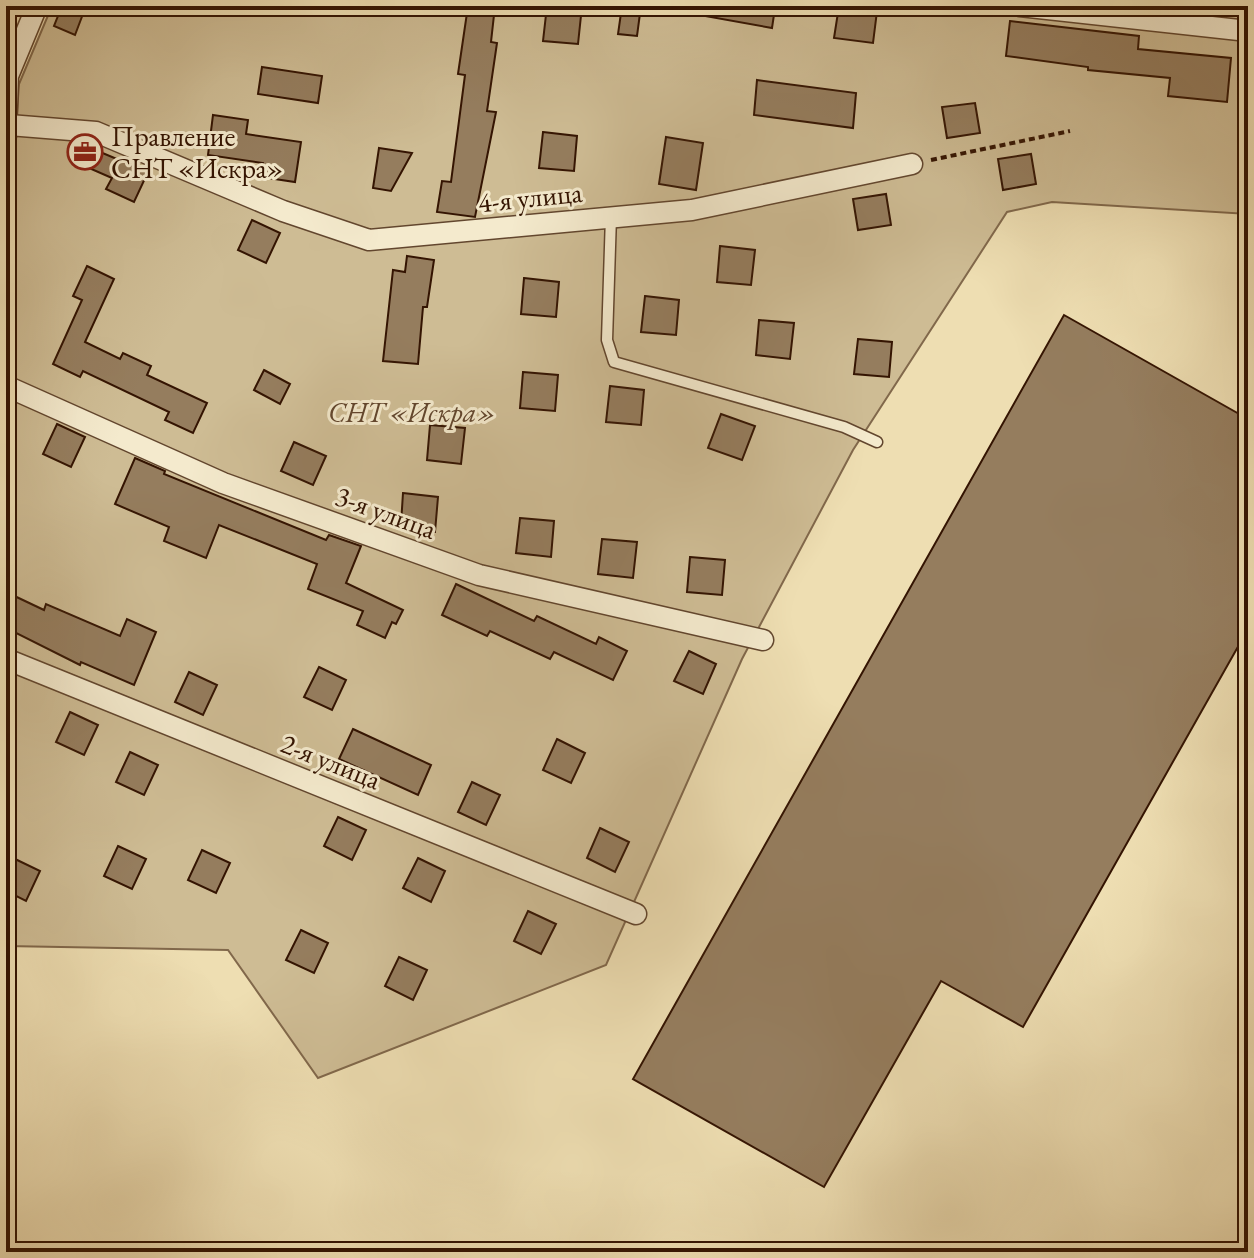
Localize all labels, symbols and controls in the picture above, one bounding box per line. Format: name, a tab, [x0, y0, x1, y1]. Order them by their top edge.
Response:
place label: Правление СНТ «Искра»	[111, 118, 283, 186]
office icon: Правление СНТ «Искра»	[66, 133, 104, 171]
street label: 4-я улица	[476, 174, 585, 220]
park label: СНТ «Искра»	[328, 394, 496, 430]
street label: 3-я улица	[331, 477, 442, 547]
street label: 2-я улица	[276, 725, 387, 798]

